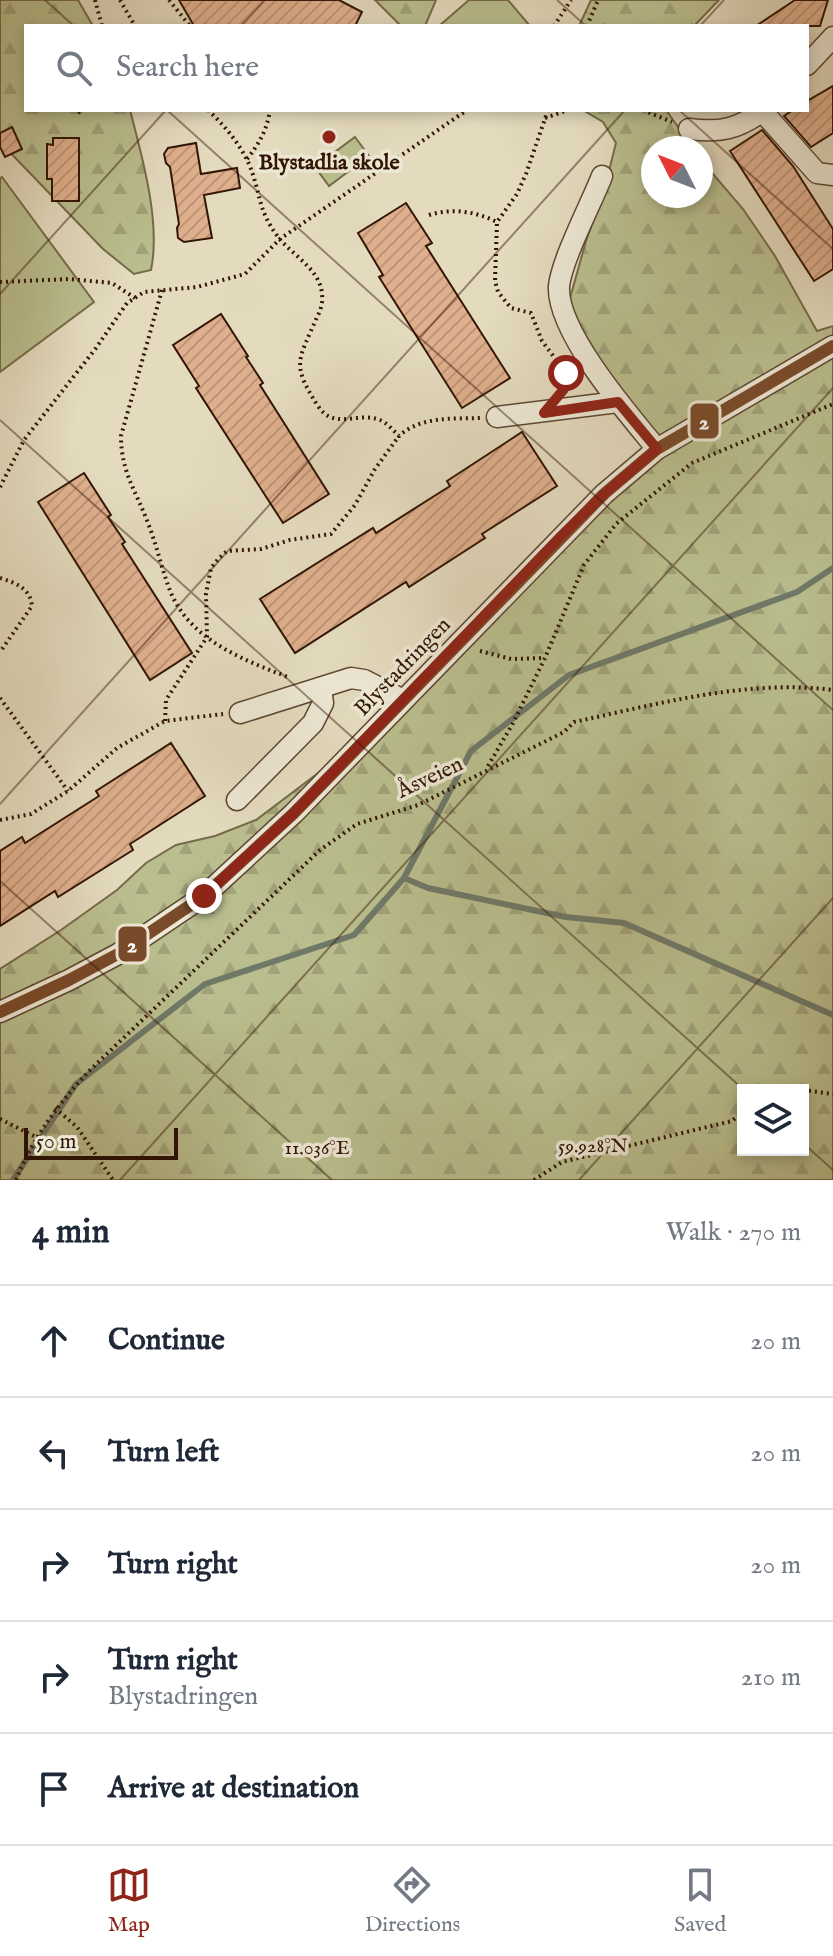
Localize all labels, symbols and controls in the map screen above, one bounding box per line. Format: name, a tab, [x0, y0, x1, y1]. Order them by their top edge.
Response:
search box	[24, 24, 809, 112]
icon: search	[52, 46, 96, 90]
text: Search here	[116, 49, 259, 87]
marker: Blystadlia skole	[320, 128, 338, 146]
north arrow	[641, 136, 713, 208]
place label: Blystadlia skole	[259, 149, 400, 177]
route start	[548, 355, 584, 391]
line badge: 2	[689, 402, 720, 440]
text: 2	[699, 409, 709, 437]
street label: Blystadringen	[349, 611, 457, 722]
street label: Åsveien	[391, 750, 468, 806]
route end	[186, 878, 222, 914]
line badge: 2	[117, 925, 148, 963]
text: 2	[127, 932, 137, 960]
map controls	[737, 1084, 809, 1156]
button: layers	[737, 1084, 809, 1156]
scale bar	[24, 1124, 178, 1160]
text: 50 m	[36, 1128, 77, 1156]
text: 59.928°N	[558, 1134, 628, 1159]
text: 11.036°E	[284, 1136, 350, 1161]
text: 4 min	[32, 1211, 110, 1254]
text: Walk · 270 m	[666, 1216, 801, 1249]
icon: ahead	[32, 1319, 76, 1363]
text: Continue	[108, 1322, 225, 1360]
text: 20 m	[750, 1325, 801, 1358]
icon: left	[32, 1431, 76, 1475]
text: Turn left	[108, 1434, 219, 1472]
text: 20 m	[750, 1437, 801, 1470]
icon: right	[32, 1543, 76, 1587]
text: Turn right	[108, 1546, 238, 1584]
text: 20 m	[750, 1549, 801, 1582]
text: Turn right	[108, 1642, 238, 1680]
icon: right	[32, 1655, 76, 1699]
text: 210 m	[741, 1661, 801, 1694]
text: Blystadringen	[108, 1680, 258, 1713]
icon: arrive	[32, 1767, 76, 1811]
text: Arrive at destination	[108, 1770, 359, 1808]
tab: Map	[107, 1863, 151, 1939]
tab: Directions	[365, 1863, 460, 1939]
tab: Saved	[674, 1863, 726, 1939]

